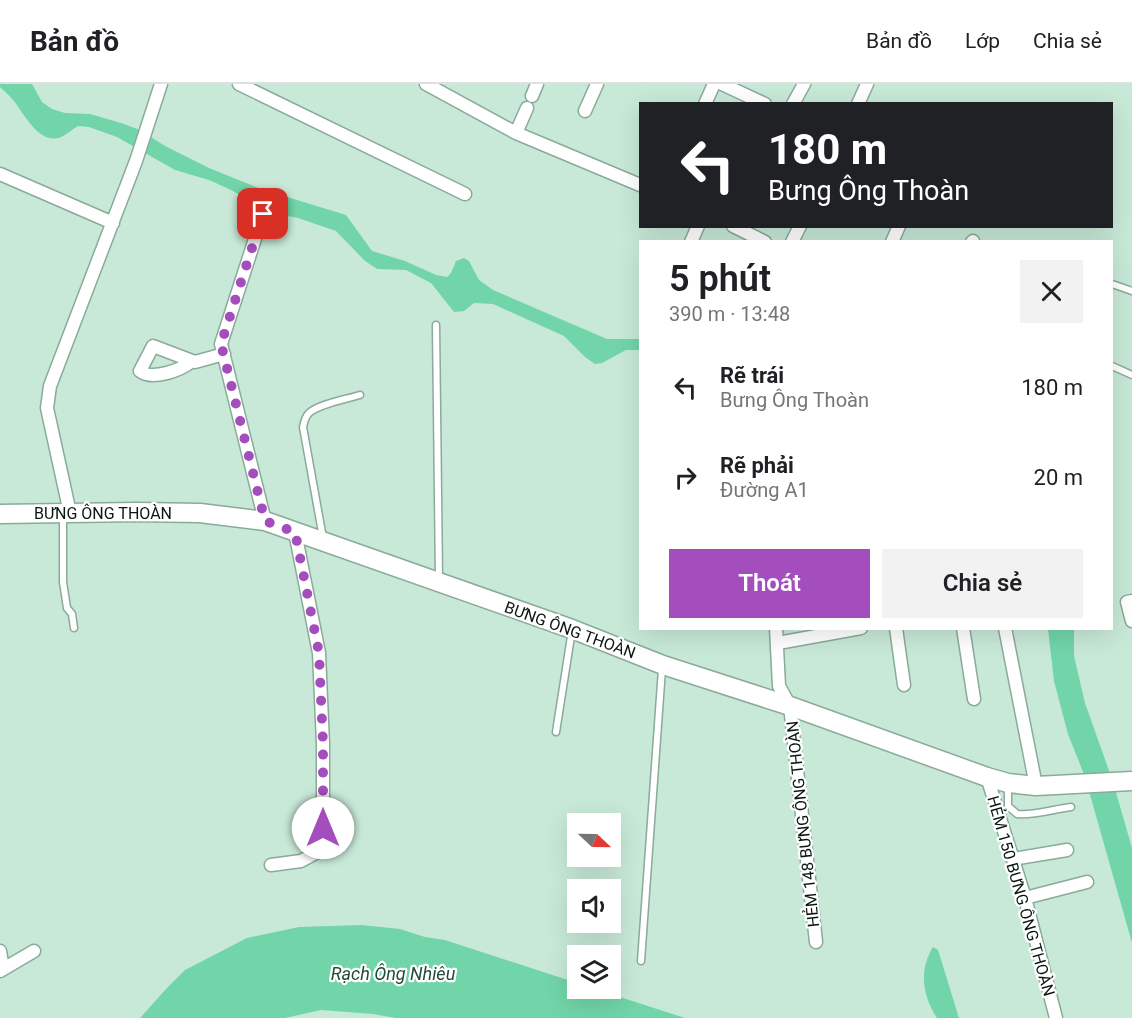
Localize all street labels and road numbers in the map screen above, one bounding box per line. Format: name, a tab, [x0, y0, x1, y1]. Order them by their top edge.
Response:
street label: BƯNG ÔNG THOÀN	[34, 503, 172, 523]
street label: BƯNG ÔNG THOÀN	[502, 597, 638, 663]
street label: HẺM 148 BƯNG ÔNG THOÀN	[782, 720, 823, 928]
street label: HẺM 150 BƯNG ÔNG THOÀN	[983, 793, 1060, 998]

